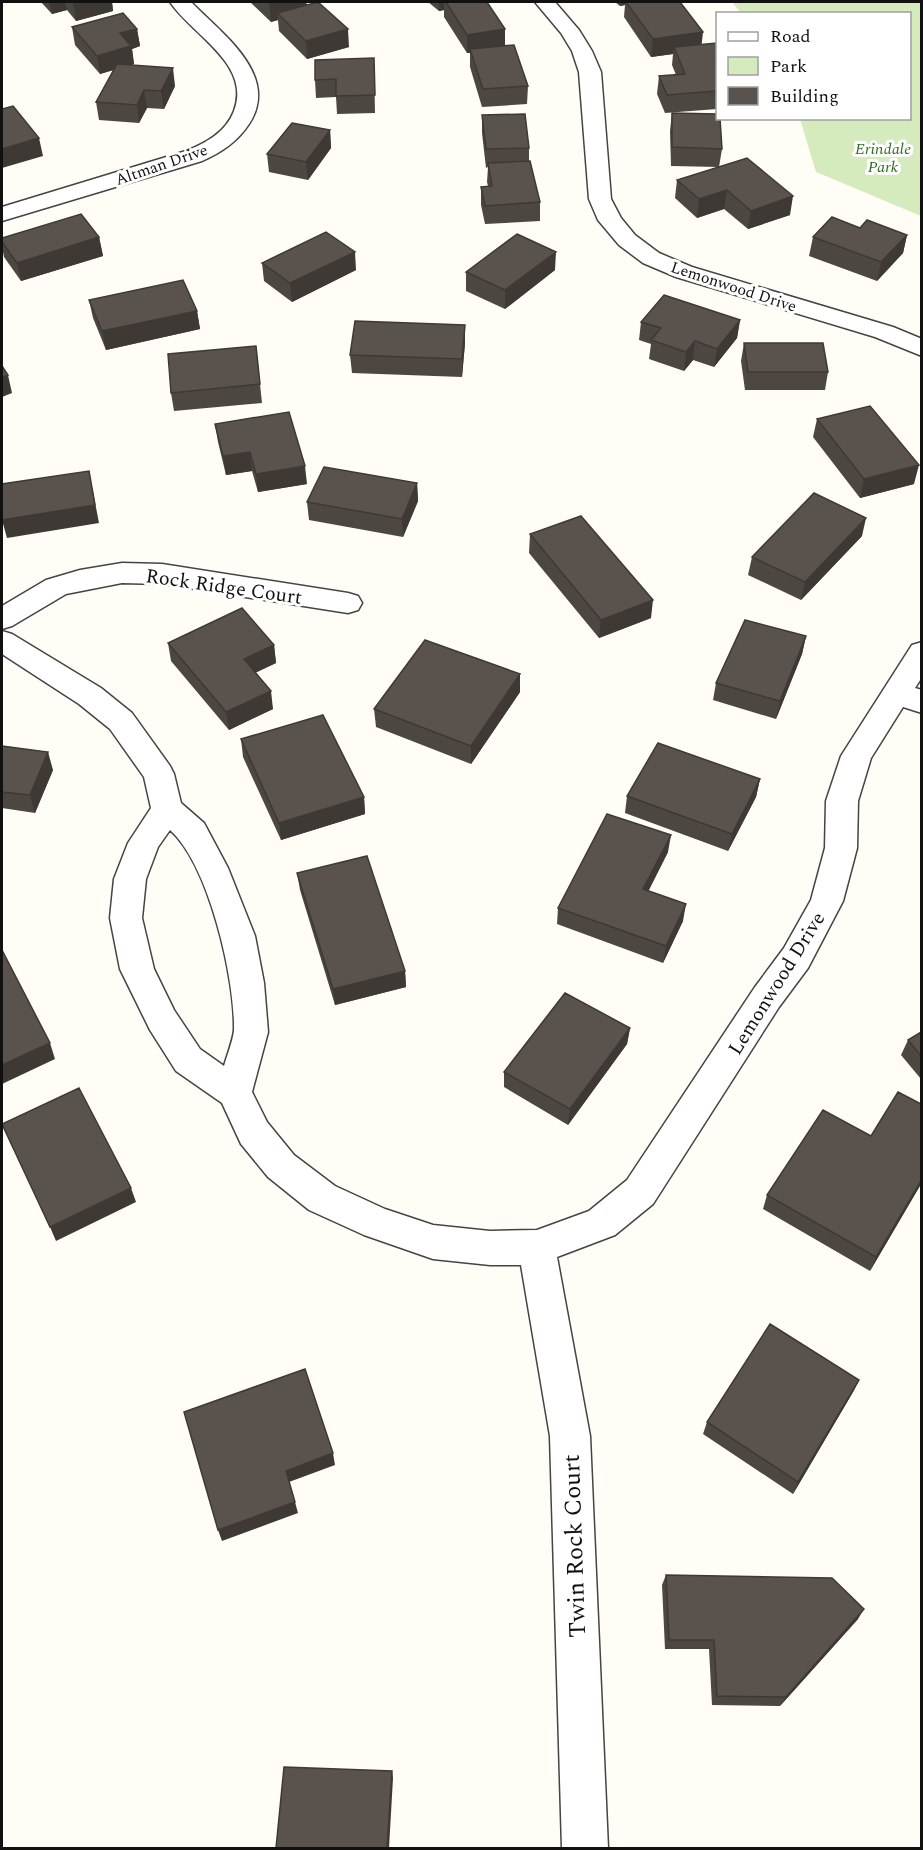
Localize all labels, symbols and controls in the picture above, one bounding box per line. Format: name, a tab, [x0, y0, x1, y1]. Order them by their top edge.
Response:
legend	[716, 12, 911, 120]
text: Road	[770, 23, 811, 50]
text: Park	[770, 53, 807, 80]
text: Building	[770, 83, 839, 110]
park label: Erindale Park	[855, 137, 911, 179]
street label: Altman Drive	[112, 138, 211, 192]
street label: Lemonwood Drive	[668, 255, 800, 319]
street label: Rock Ridge Court	[144, 561, 304, 613]
street label: Lemonwood Drive	[721, 906, 833, 1061]
street label: Twin Rock Court	[554, 1454, 596, 1638]

